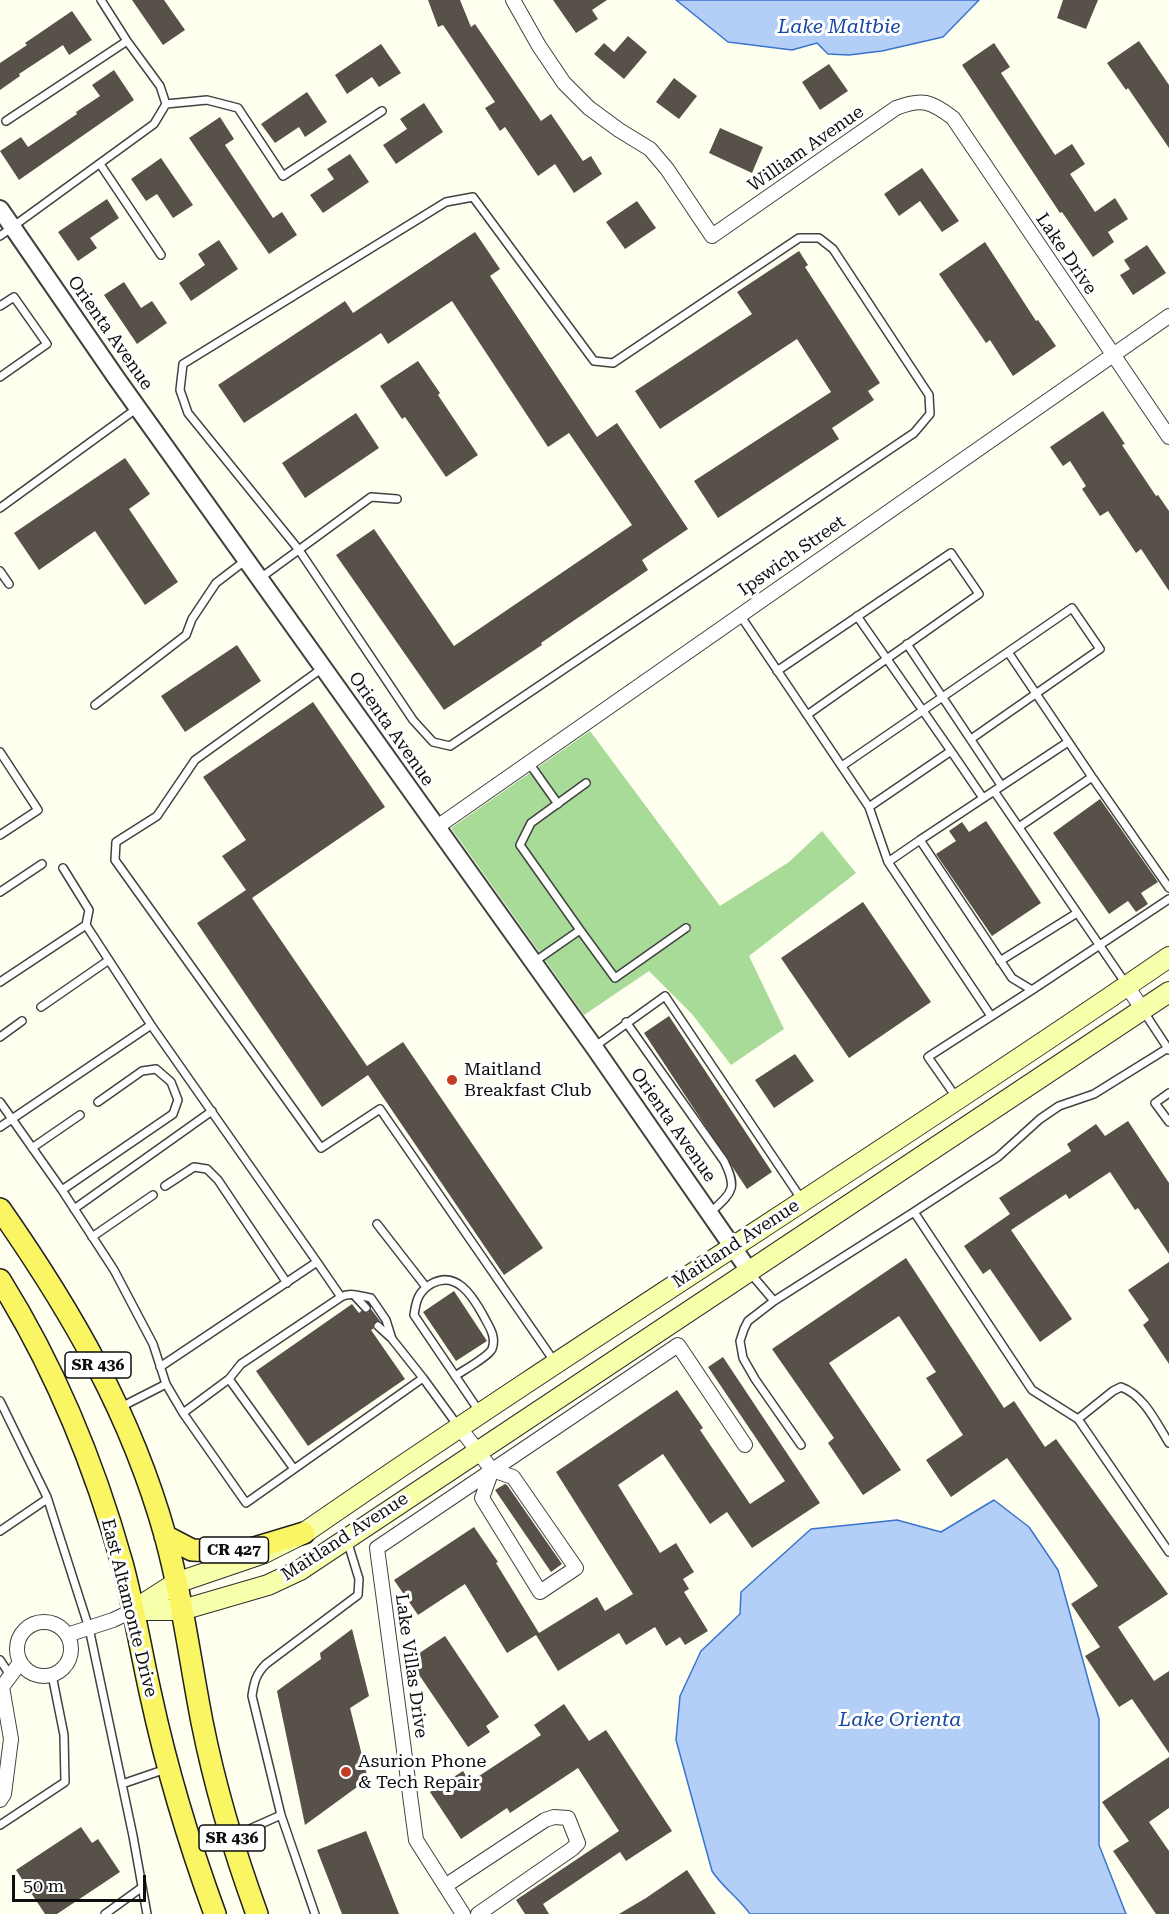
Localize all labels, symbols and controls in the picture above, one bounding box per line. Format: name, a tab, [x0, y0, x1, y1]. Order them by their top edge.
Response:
water label: Lake Maltbie	[778, 15, 900, 39]
street label: William Avenue	[744, 101, 868, 197]
street label: Lake Drive	[1031, 209, 1101, 299]
street label: Orienta Avenue	[63, 272, 157, 394]
street label: Ipswich Street	[734, 511, 850, 601]
street label: Orienta Avenue	[344, 668, 438, 790]
place label: Maitland Breakfast Club	[464, 1059, 592, 1102]
street label: Orienta Avenue	[626, 1064, 720, 1186]
marker: Maitland Breakfast Club	[445, 1073, 459, 1087]
street label: Maitland Avenue	[669, 1195, 803, 1293]
road number: SR 436	[65, 1352, 131, 1378]
street label: Maitland Avenue	[278, 1488, 412, 1586]
street label: East Altamonte Drive	[96, 1517, 162, 1699]
road number: CR 427	[200, 1537, 268, 1563]
street label: Lake Villas Drive	[390, 1592, 432, 1740]
water label: Lake Orienta	[839, 1708, 961, 1732]
place label: Asurion Phone & Tech Repair	[358, 1751, 486, 1794]
marker: Asurion Phone & Tech Repair	[339, 1765, 353, 1779]
road number: SR 436	[199, 1825, 265, 1851]
scale bar	[15, 1863, 148, 1901]
text: 50 m	[23, 1875, 64, 1896]

